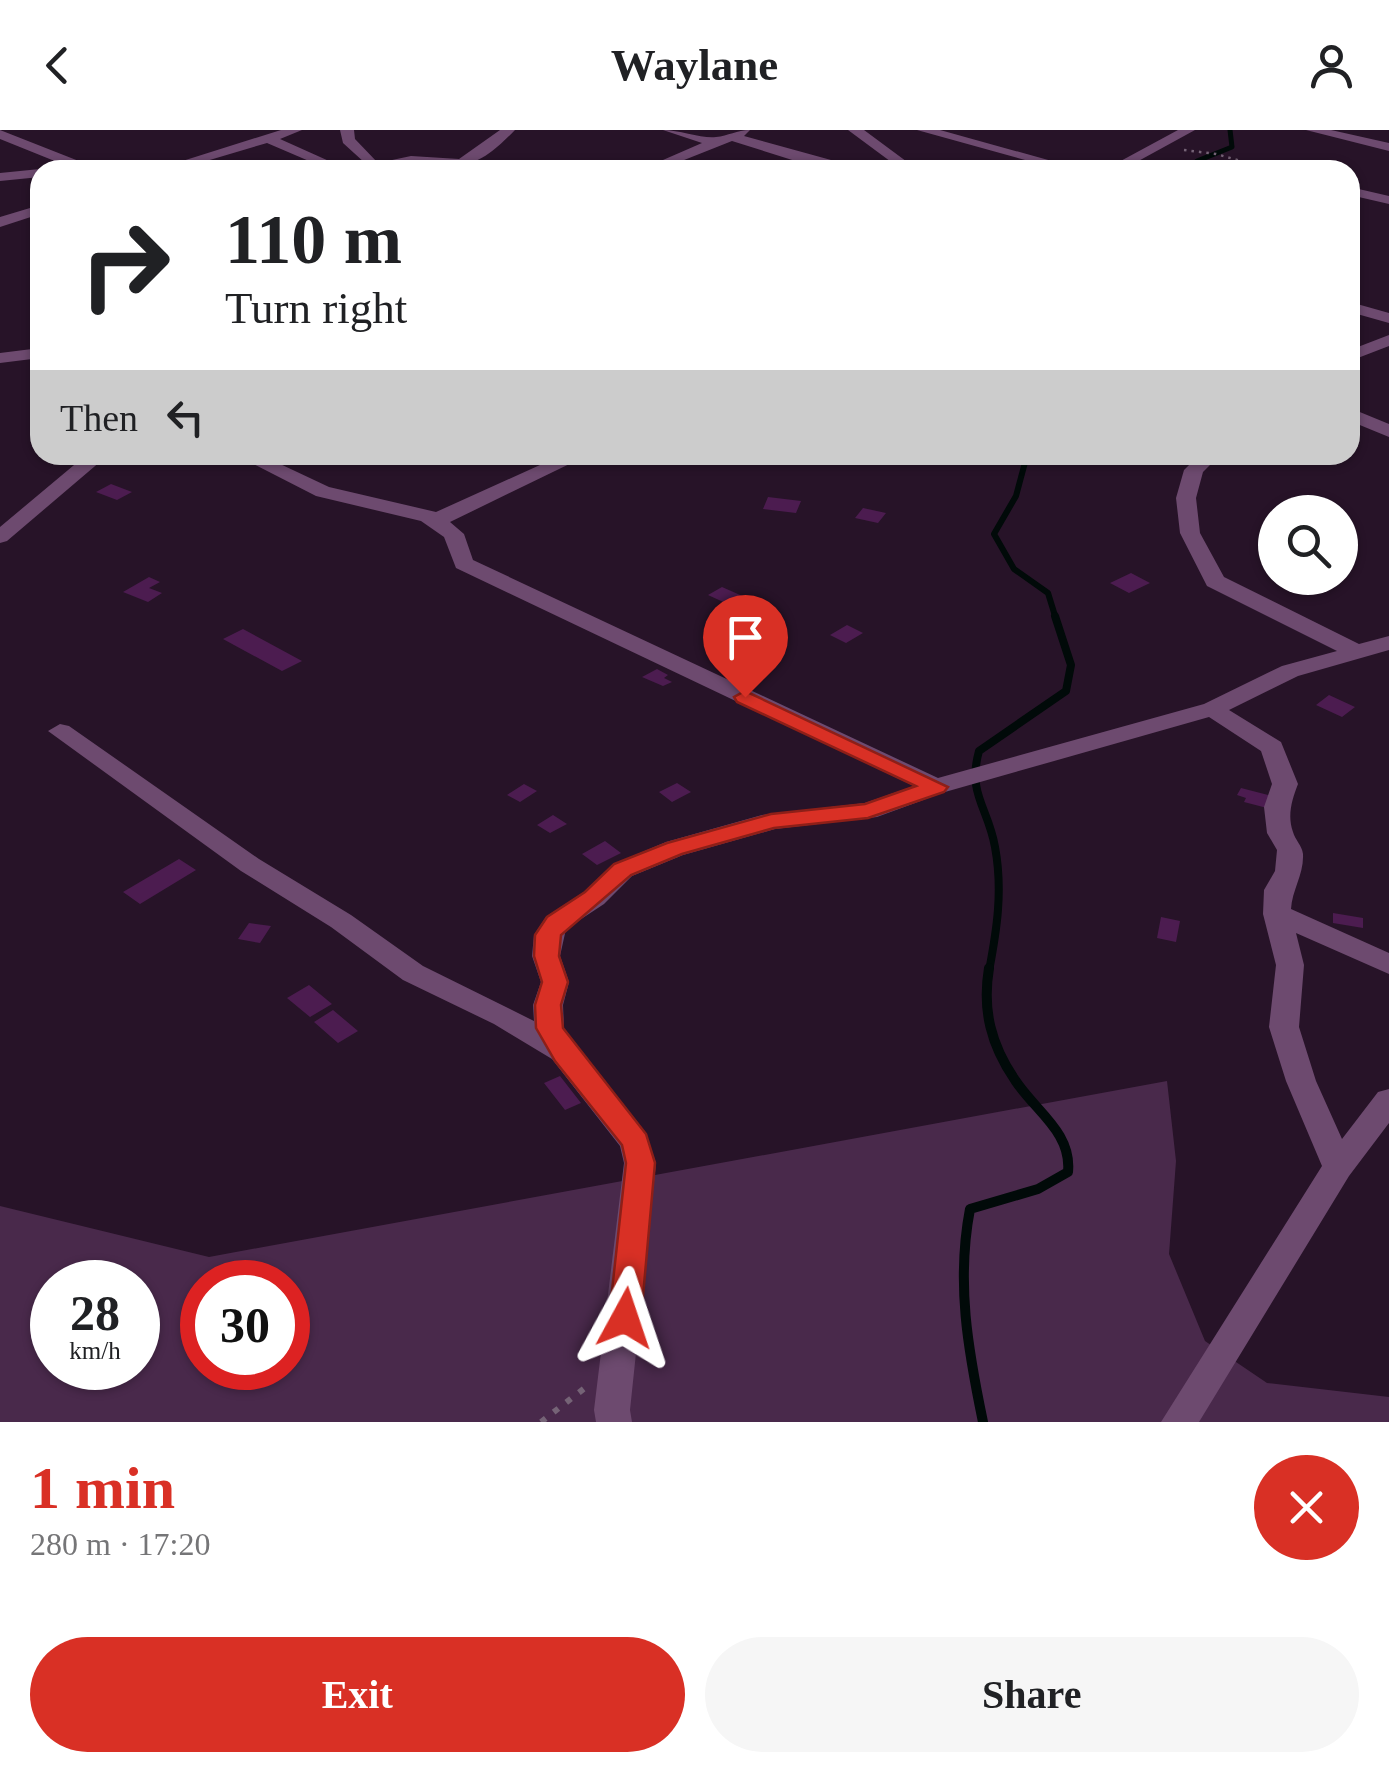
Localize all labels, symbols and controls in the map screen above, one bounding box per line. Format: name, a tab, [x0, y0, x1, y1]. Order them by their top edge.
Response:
icon: back	[30, 38, 85, 93]
icon: person	[1304, 38, 1359, 93]
text: Waylane	[611, 40, 778, 90]
icon: right	[60, 200, 190, 330]
text: 110 m	[225, 201, 402, 278]
text: Turn right	[225, 283, 407, 333]
icon: left	[158, 390, 213, 445]
text: Then	[60, 397, 138, 439]
map controls	[1258, 495, 1358, 595]
button: search	[1258, 495, 1358, 595]
pin	[703, 595, 788, 698]
icon: arrive	[718, 610, 773, 665]
speed limit sign: 30	[180, 1260, 310, 1390]
position arrow	[573, 1266, 677, 1370]
text: 28	[70, 1285, 120, 1341]
text: km/h	[69, 1337, 121, 1364]
text: 1 min	[30, 1455, 175, 1521]
button: close	[1254, 1455, 1359, 1560]
text: 280 m · 17:20	[30, 1526, 210, 1562]
button: Exit	[30, 1637, 685, 1752]
button: Share	[705, 1637, 1359, 1752]

